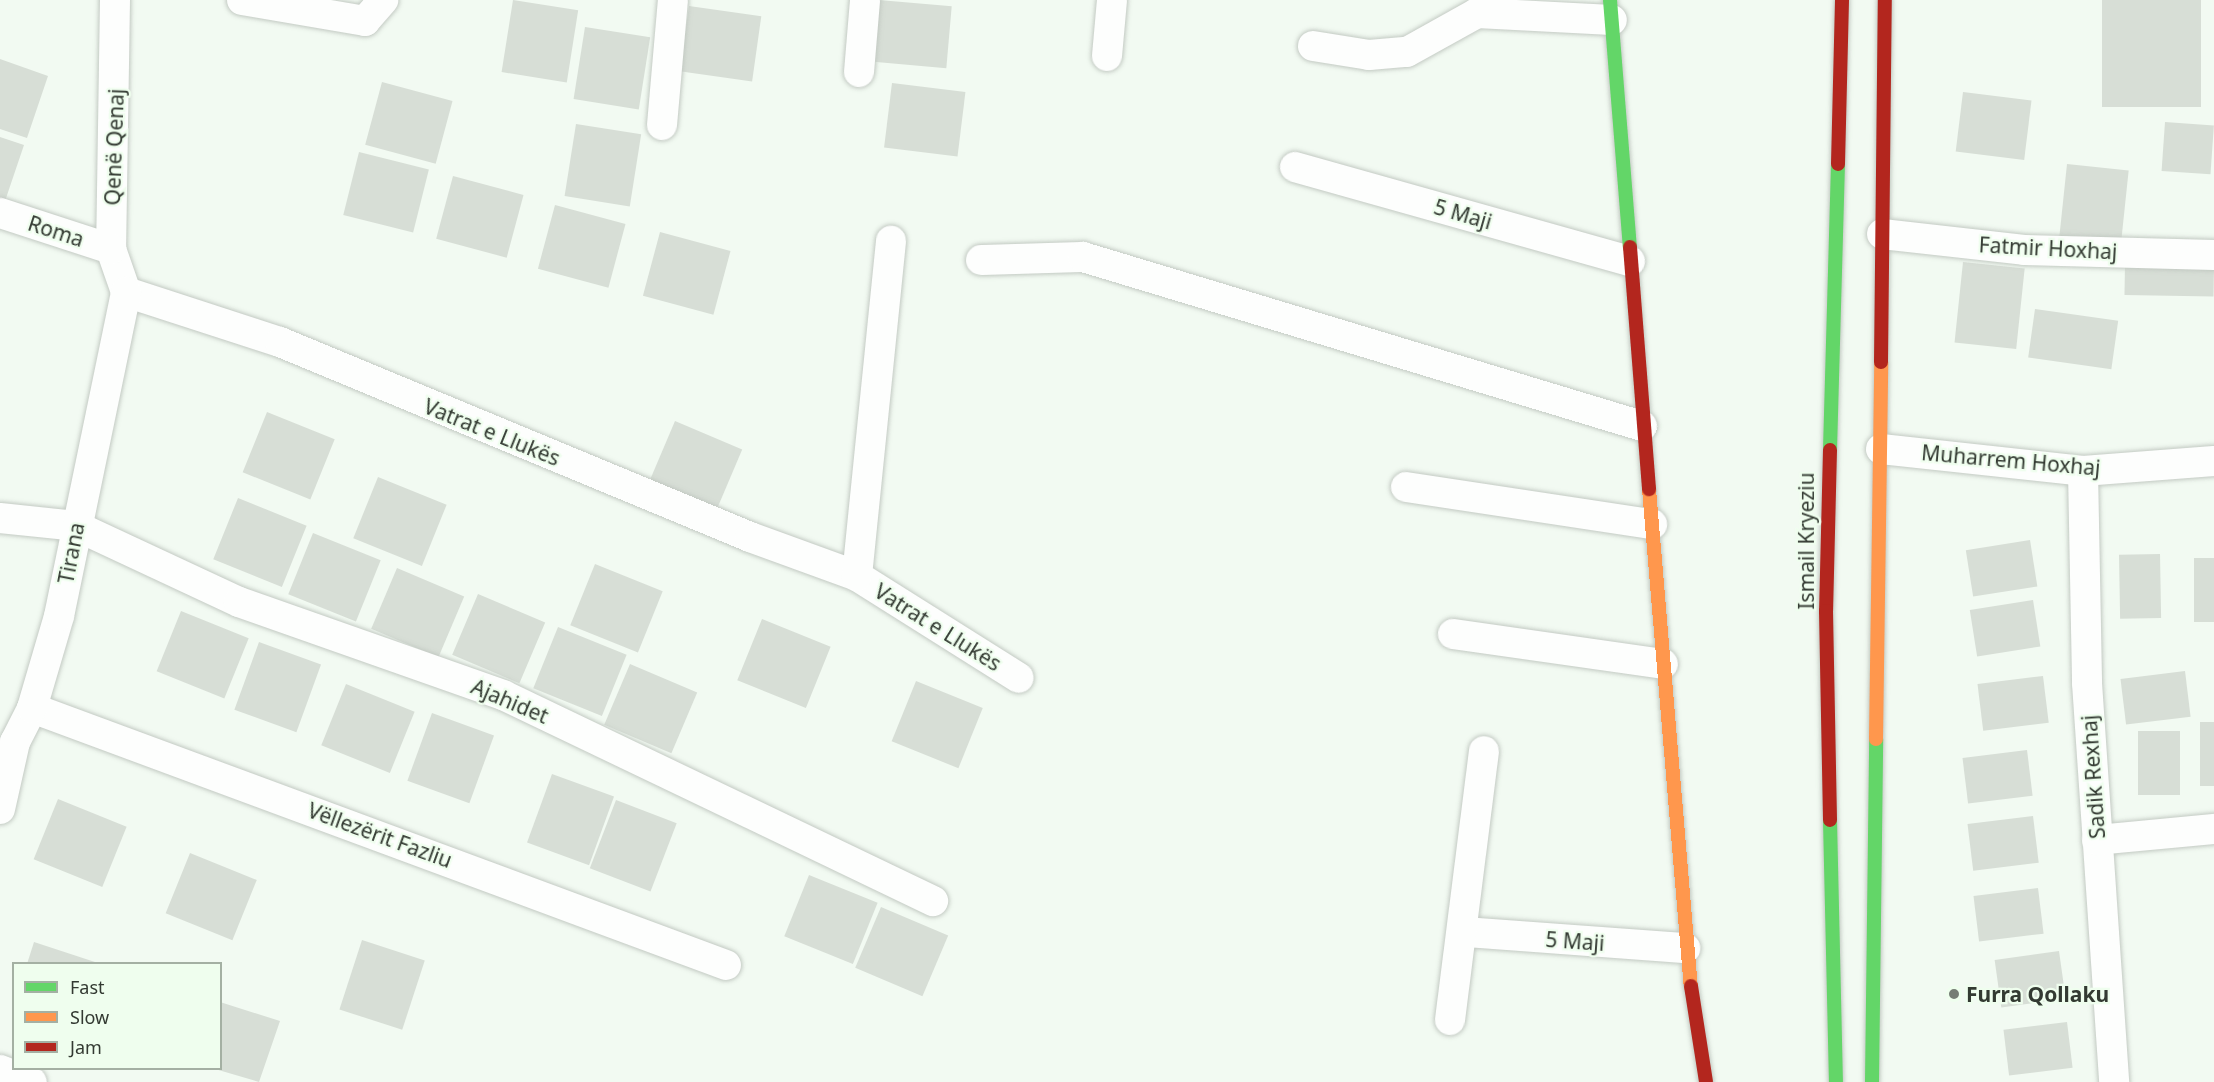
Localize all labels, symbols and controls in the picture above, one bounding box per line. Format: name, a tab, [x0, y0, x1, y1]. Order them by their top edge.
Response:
street label: Qenë Qenaj	[99, 88, 129, 206]
street label: 5 Maji	[1431, 194, 1495, 234]
street label: Roma	[25, 210, 87, 252]
street label: Fatmir Hoxhaj	[1978, 232, 2118, 264]
street label: Vatrat e Llukës	[420, 393, 564, 471]
street label: Muharrem Hoxhaj	[1920, 440, 2102, 480]
street label: Ismail Kryeziu	[1793, 472, 1819, 610]
street label: Tirana	[53, 520, 89, 586]
street label: Vatrat e Llukës	[870, 578, 1006, 676]
street label: Ajahidet	[468, 674, 552, 728]
street label: Sadik Rexhaj	[2076, 714, 2110, 840]
street label: Vëllezërit Fazliu	[304, 797, 456, 873]
street label: 5 Maji	[1545, 926, 1605, 956]
legend	[12, 962, 222, 1070]
text: Fast	[70, 975, 105, 999]
place label: Furra Qollaku	[1966, 981, 2109, 1007]
marker: Furra Qollaku	[1947, 987, 1961, 1001]
text: Slow	[70, 1005, 109, 1029]
text: Jam	[70, 1035, 102, 1059]

